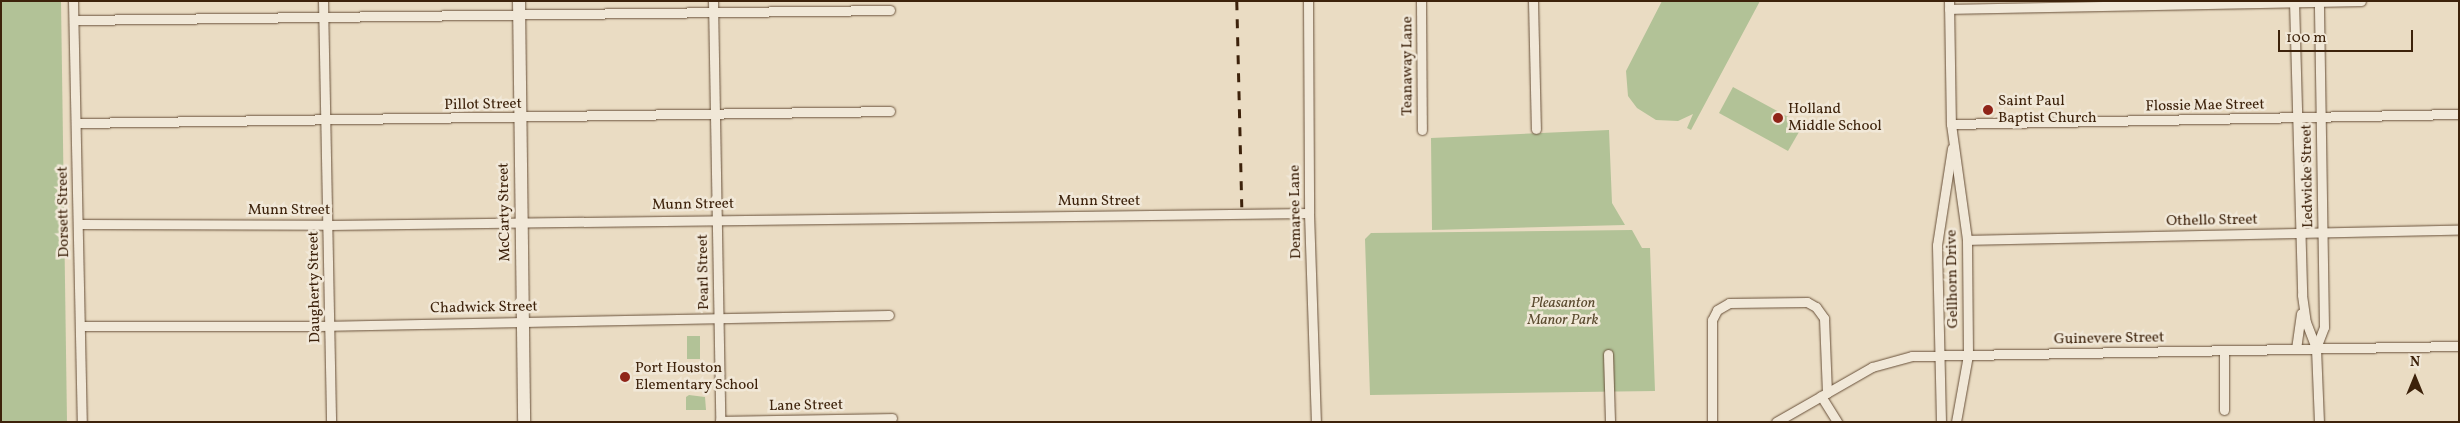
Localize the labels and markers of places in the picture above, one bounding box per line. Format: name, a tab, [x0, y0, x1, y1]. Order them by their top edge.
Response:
place label: Saint Paul Baptist Church	[1998, 92, 2097, 127]
place label: Holland Middle School	[1788, 100, 1882, 135]
marker: Saint Paul Baptist Church	[1982, 104, 1994, 116]
marker: Holland Middle School	[1772, 112, 1784, 124]
place label: Port Houston Elementary School	[635, 359, 759, 394]
marker: Port Houston Elementary School	[619, 371, 631, 383]

